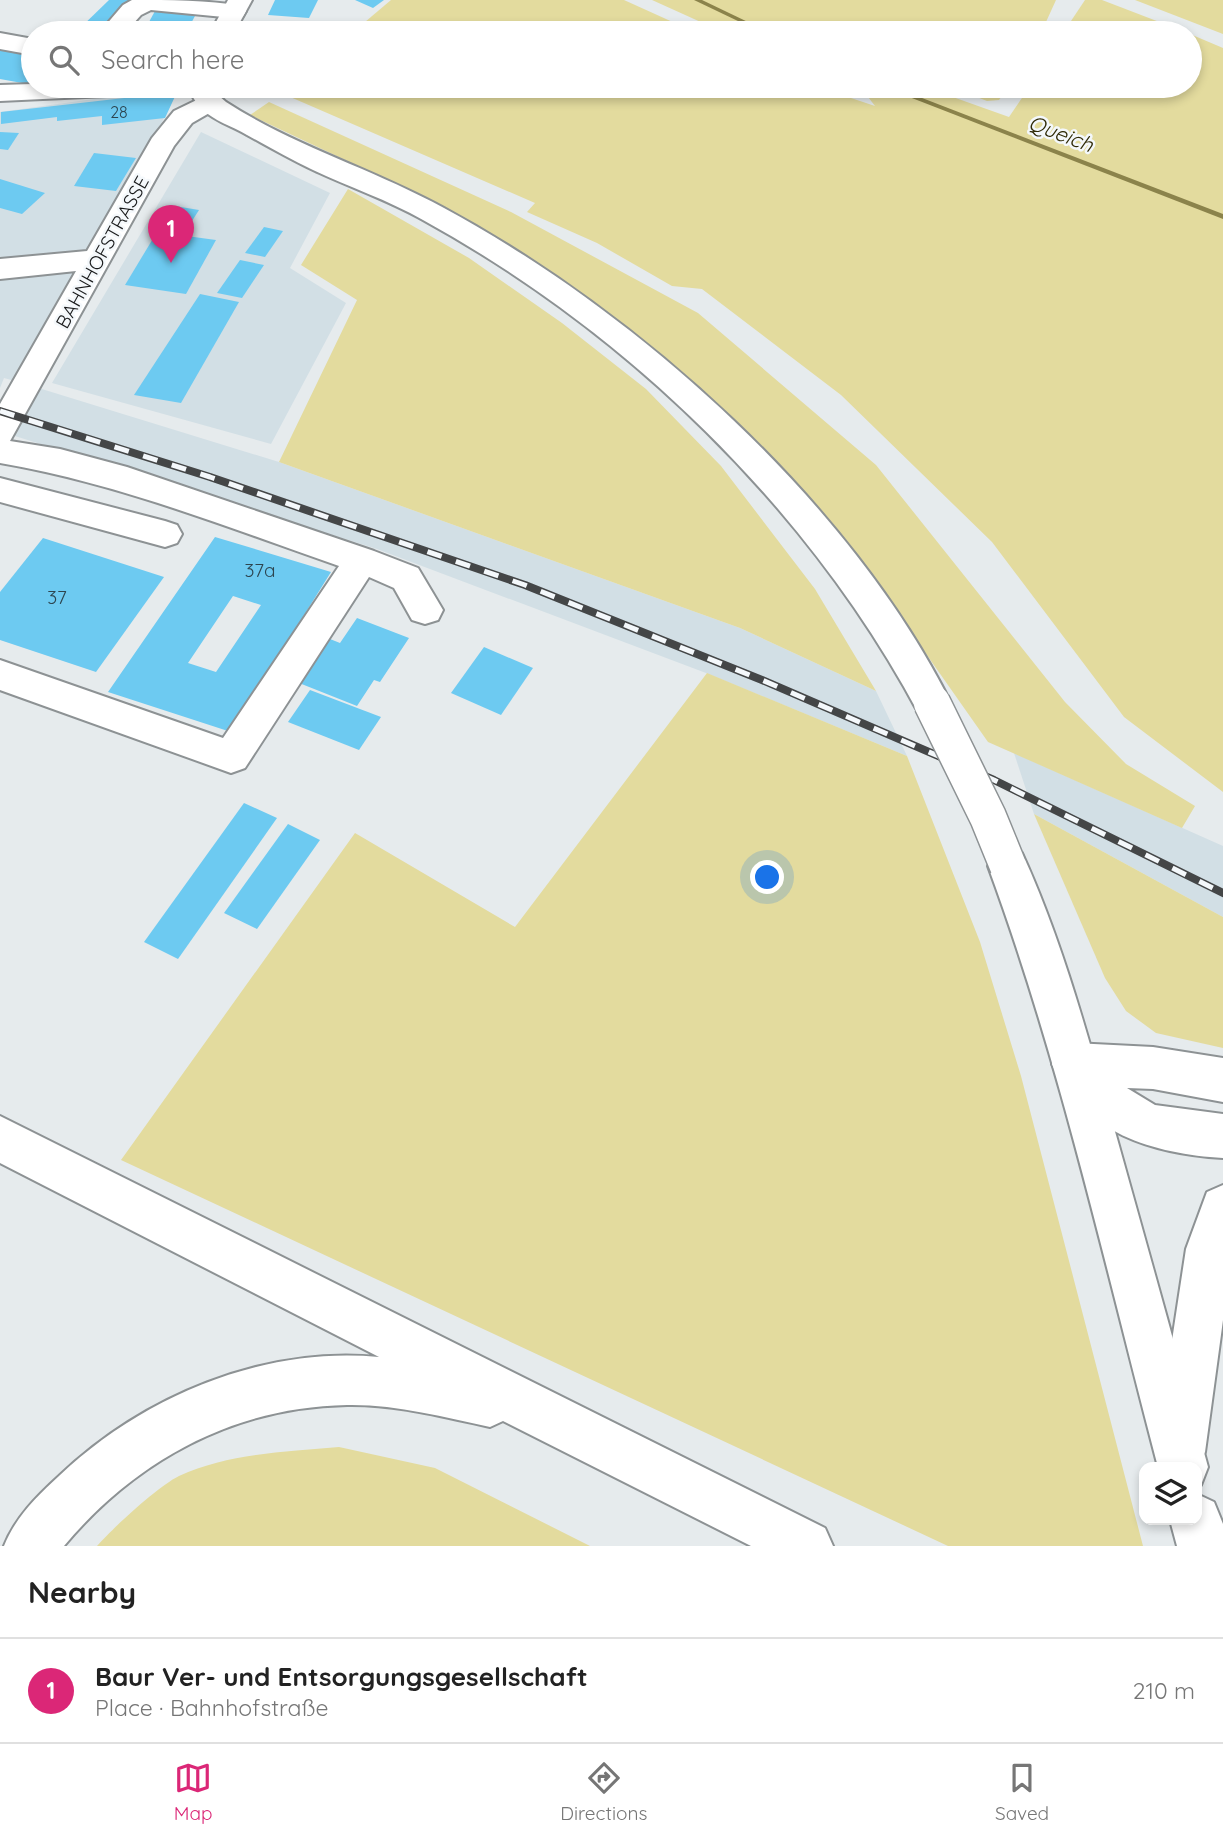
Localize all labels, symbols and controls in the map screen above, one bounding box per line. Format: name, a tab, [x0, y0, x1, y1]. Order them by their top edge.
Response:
search box	[21, 21, 1202, 98]
icon: search	[45, 41, 83, 79]
text: Search here	[101, 43, 245, 76]
house number: 28	[110, 102, 128, 122]
water label: Queich	[1025, 109, 1098, 158]
street label: BAHNHOFSTRASSE	[50, 172, 154, 332]
pin: 1	[148, 205, 194, 263]
house number: 37a	[244, 558, 276, 582]
house number: 37	[47, 585, 67, 609]
your location	[750, 860, 784, 894]
map controls	[1139, 1462, 1202, 1525]
button: layers	[1139, 1462, 1202, 1525]
text: Nearby	[28, 1573, 136, 1611]
text: Baur Ver- und Entsorgungsgesellschaft	[95, 1660, 588, 1693]
text: 1	[47, 1676, 55, 1705]
text: 210 m	[1133, 1676, 1195, 1705]
text: Place · Bahnhofstraße	[95, 1693, 328, 1722]
tab: Map	[174, 1759, 213, 1825]
tab: Directions	[560, 1759, 647, 1825]
tab: Saved	[995, 1759, 1049, 1825]

